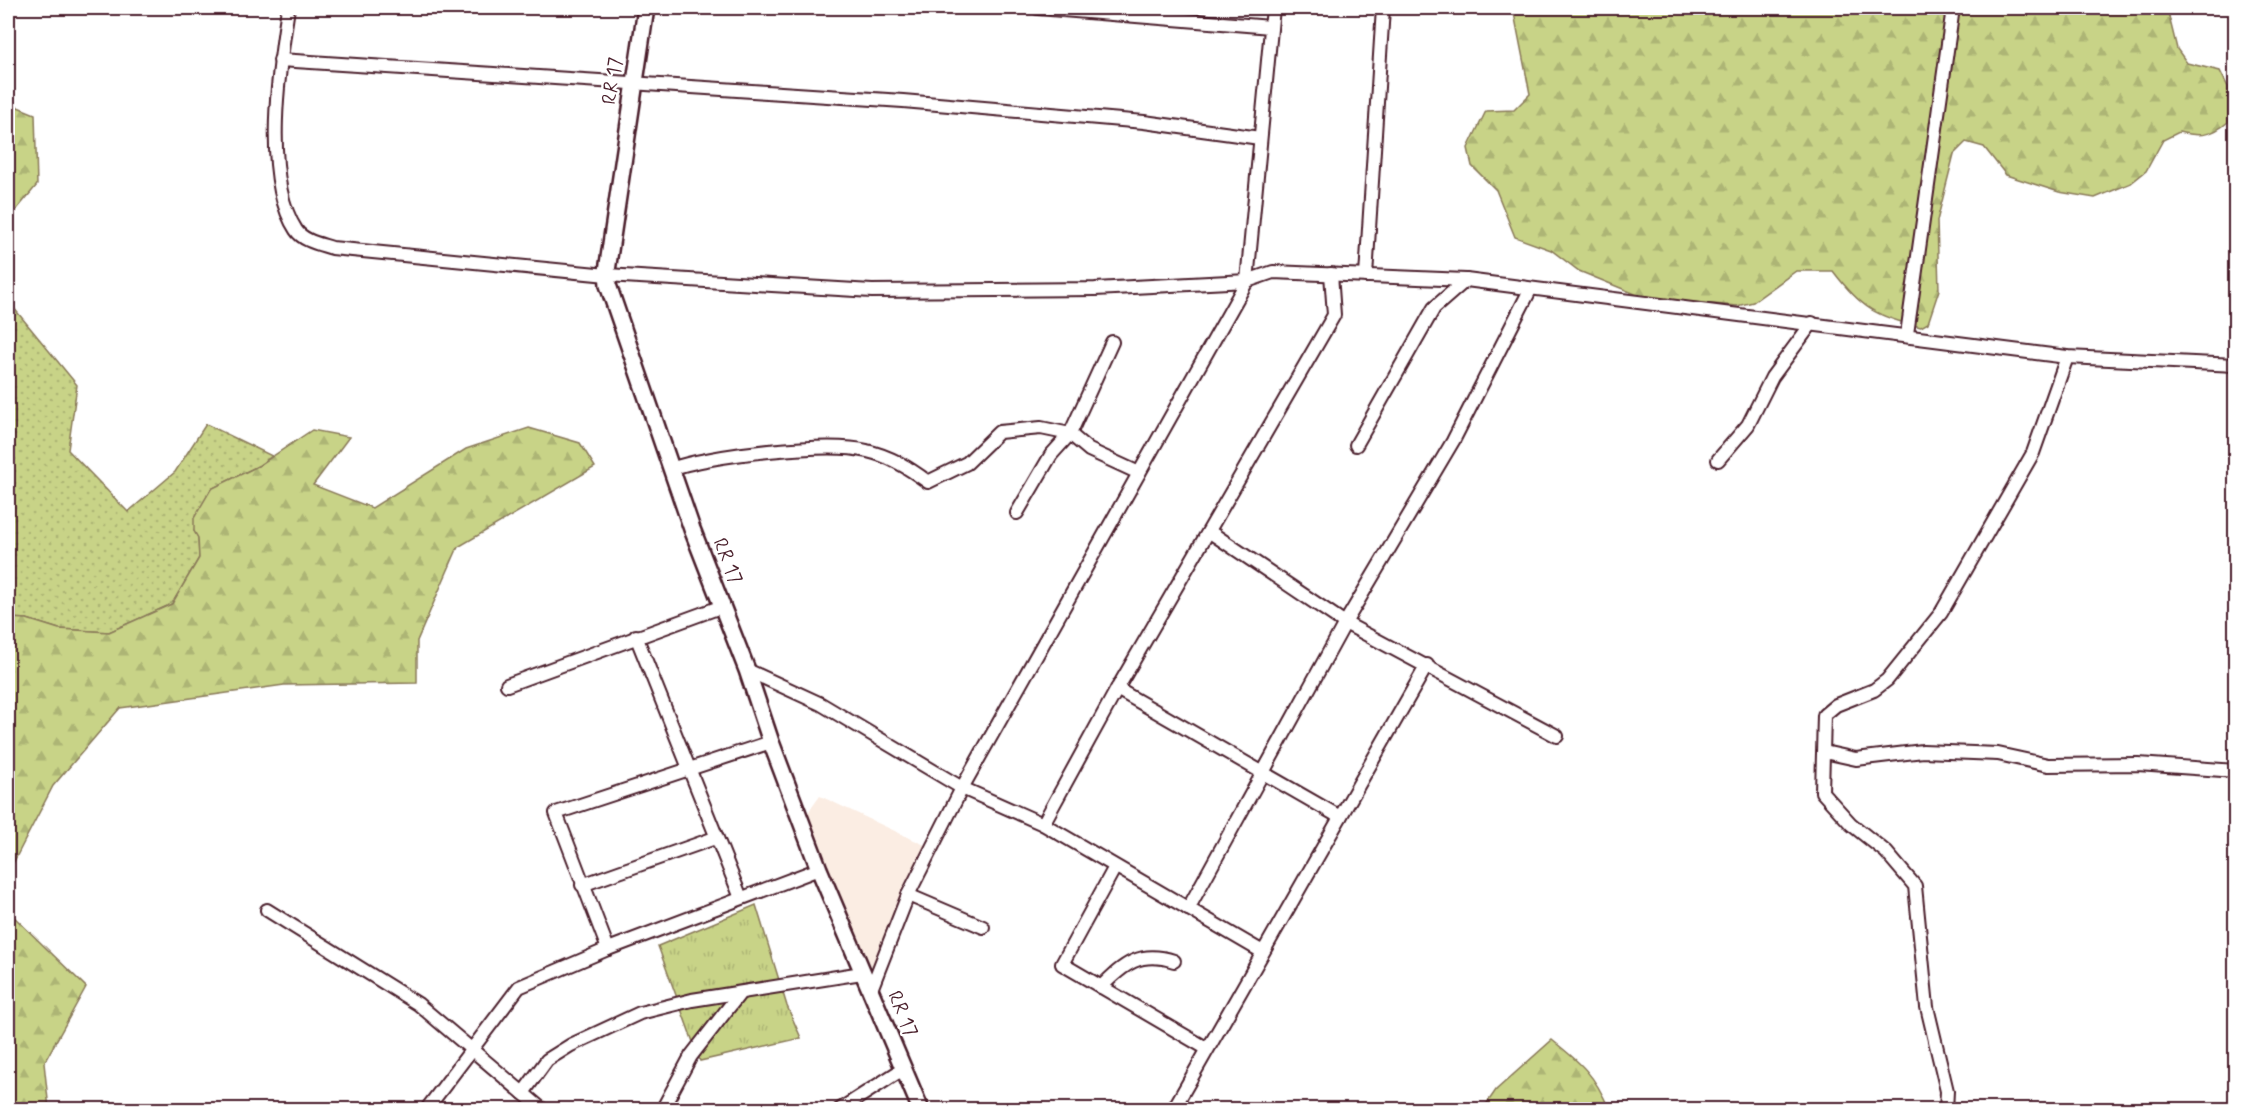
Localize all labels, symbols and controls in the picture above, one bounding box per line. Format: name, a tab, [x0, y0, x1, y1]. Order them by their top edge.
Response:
street label: RR 17	[596, 56, 630, 106]
street label: RR 17	[706, 534, 748, 588]
street label: RR 17	[880, 987, 924, 1041]

